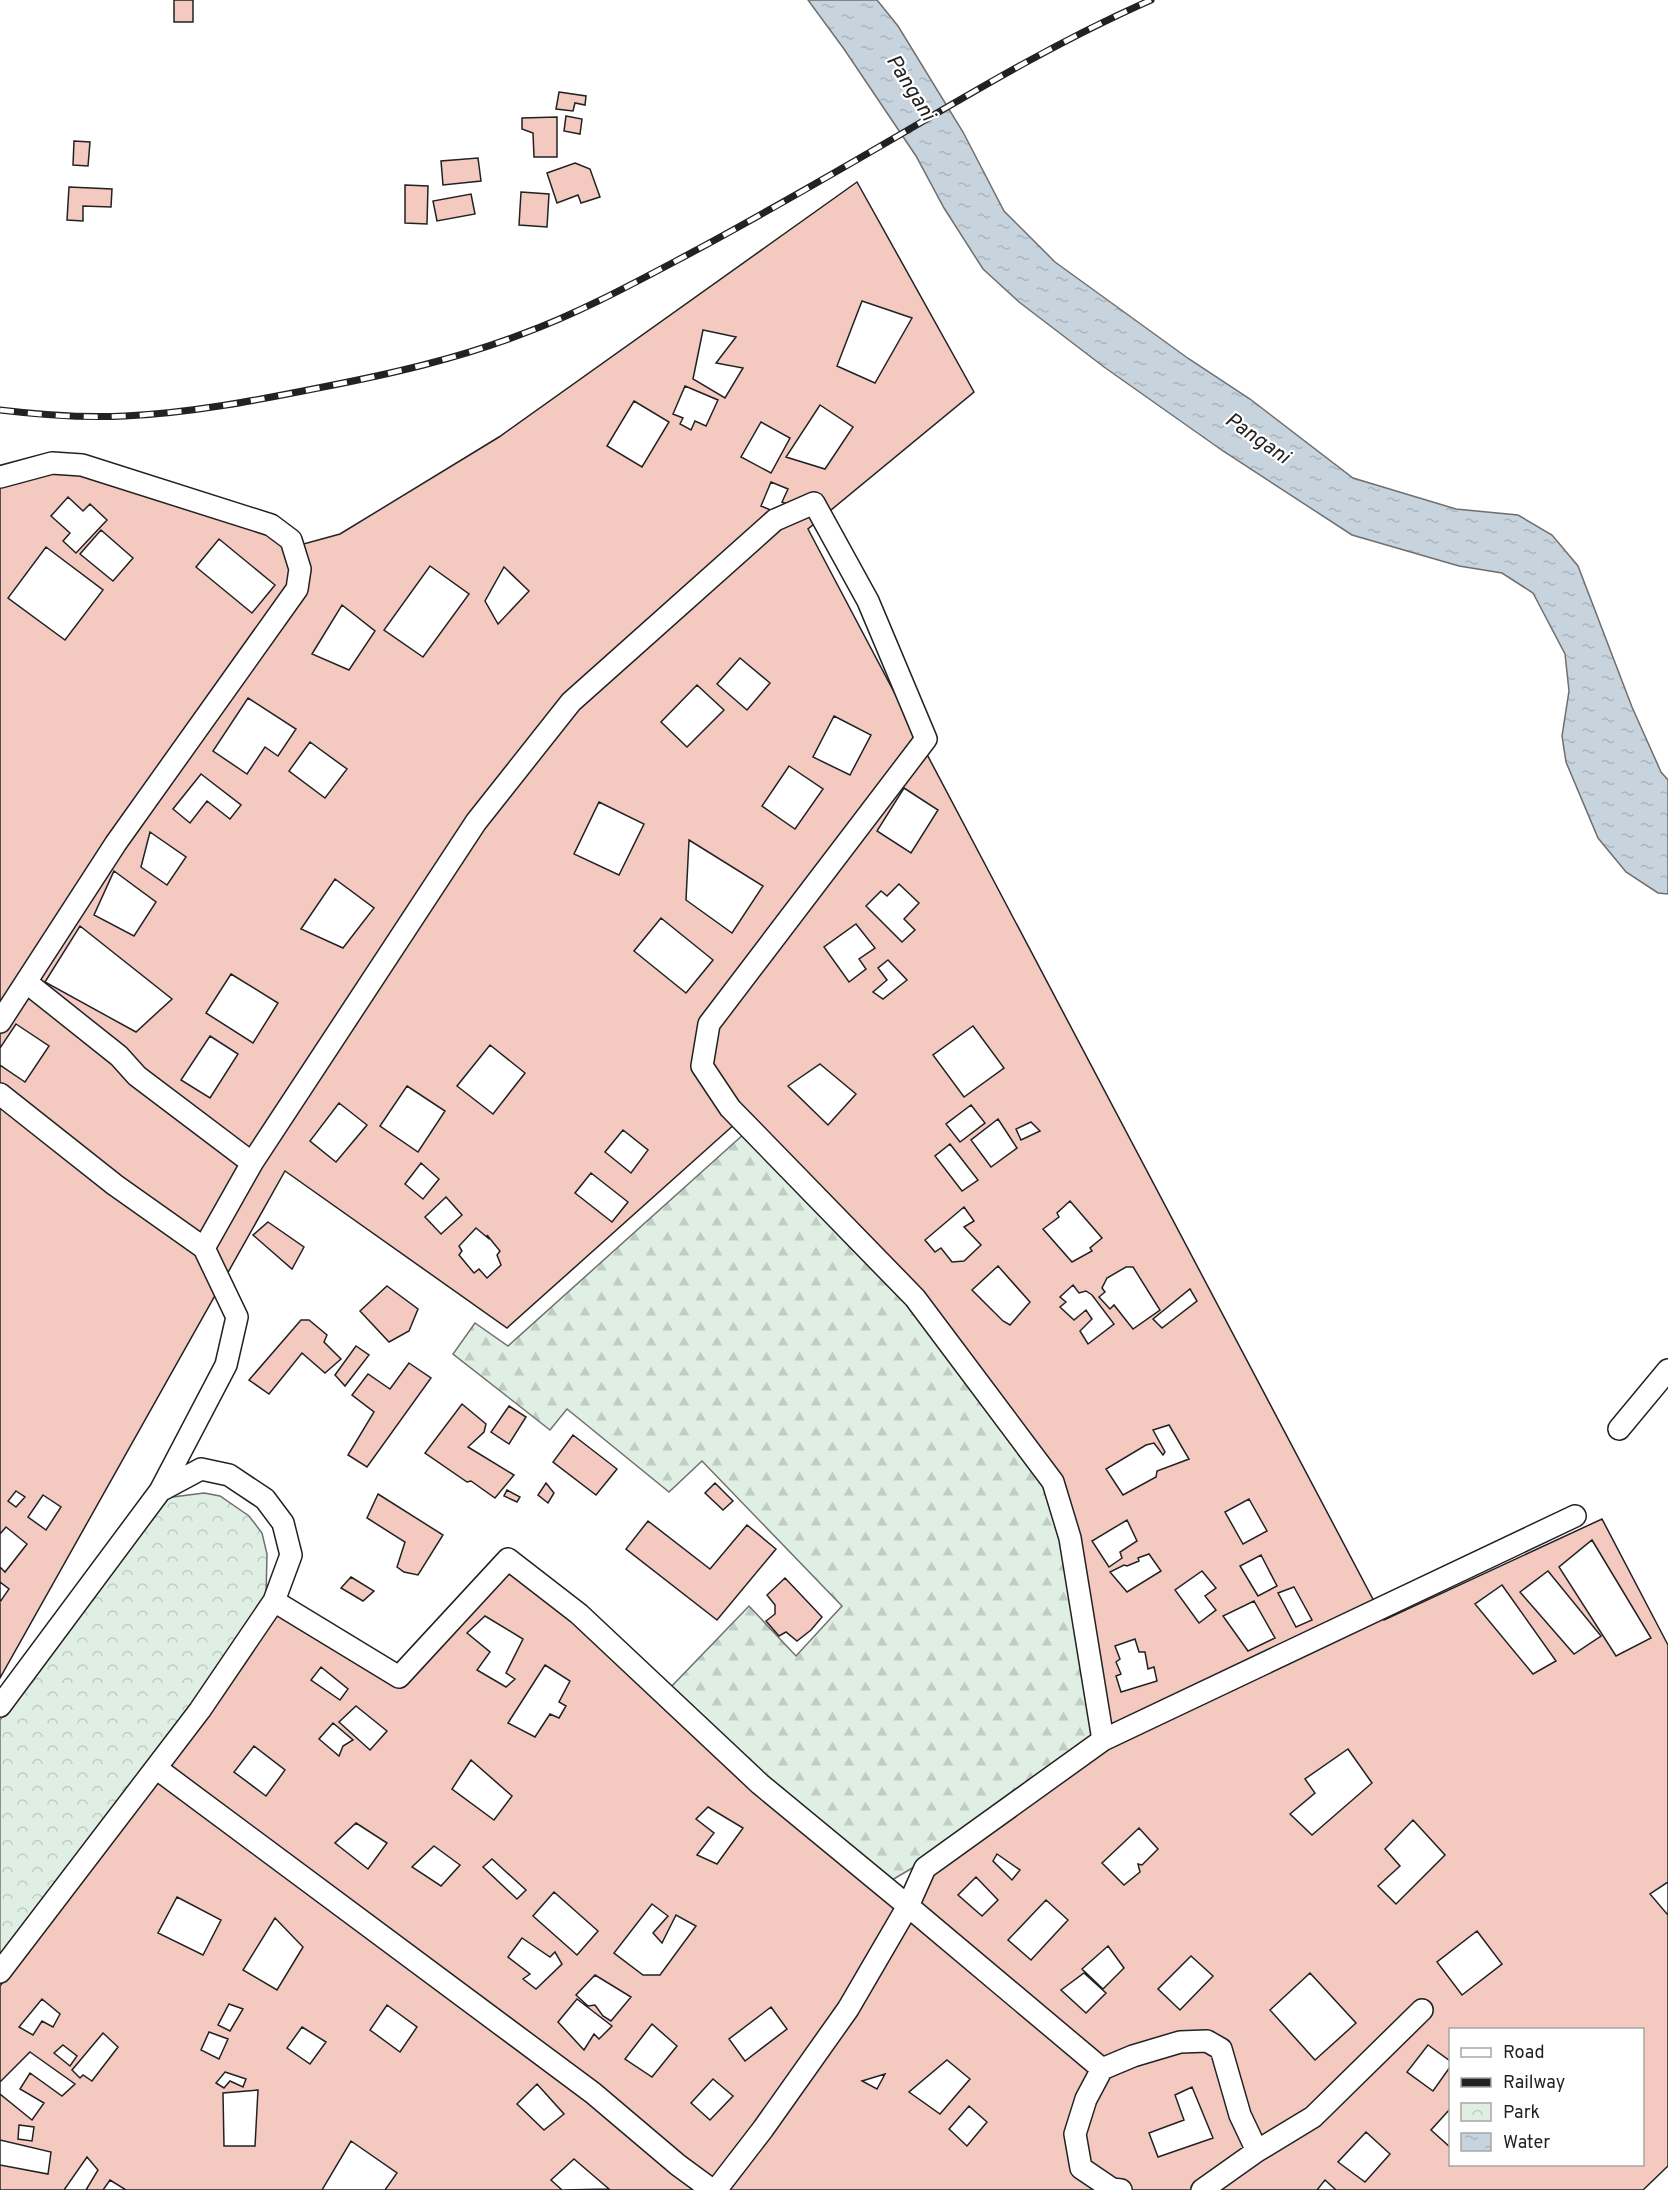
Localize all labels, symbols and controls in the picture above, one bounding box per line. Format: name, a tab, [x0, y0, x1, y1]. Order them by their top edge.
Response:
water label: Pangani	[879, 50, 942, 128]
water label: Pangani	[1219, 407, 1296, 472]
legend	[1449, 2028, 1644, 2166]
text: Road	[1503, 2042, 1545, 2065]
text: Railway	[1503, 2072, 1565, 2095]
text: Park	[1503, 2102, 1540, 2125]
text: Water	[1503, 2132, 1550, 2155]

